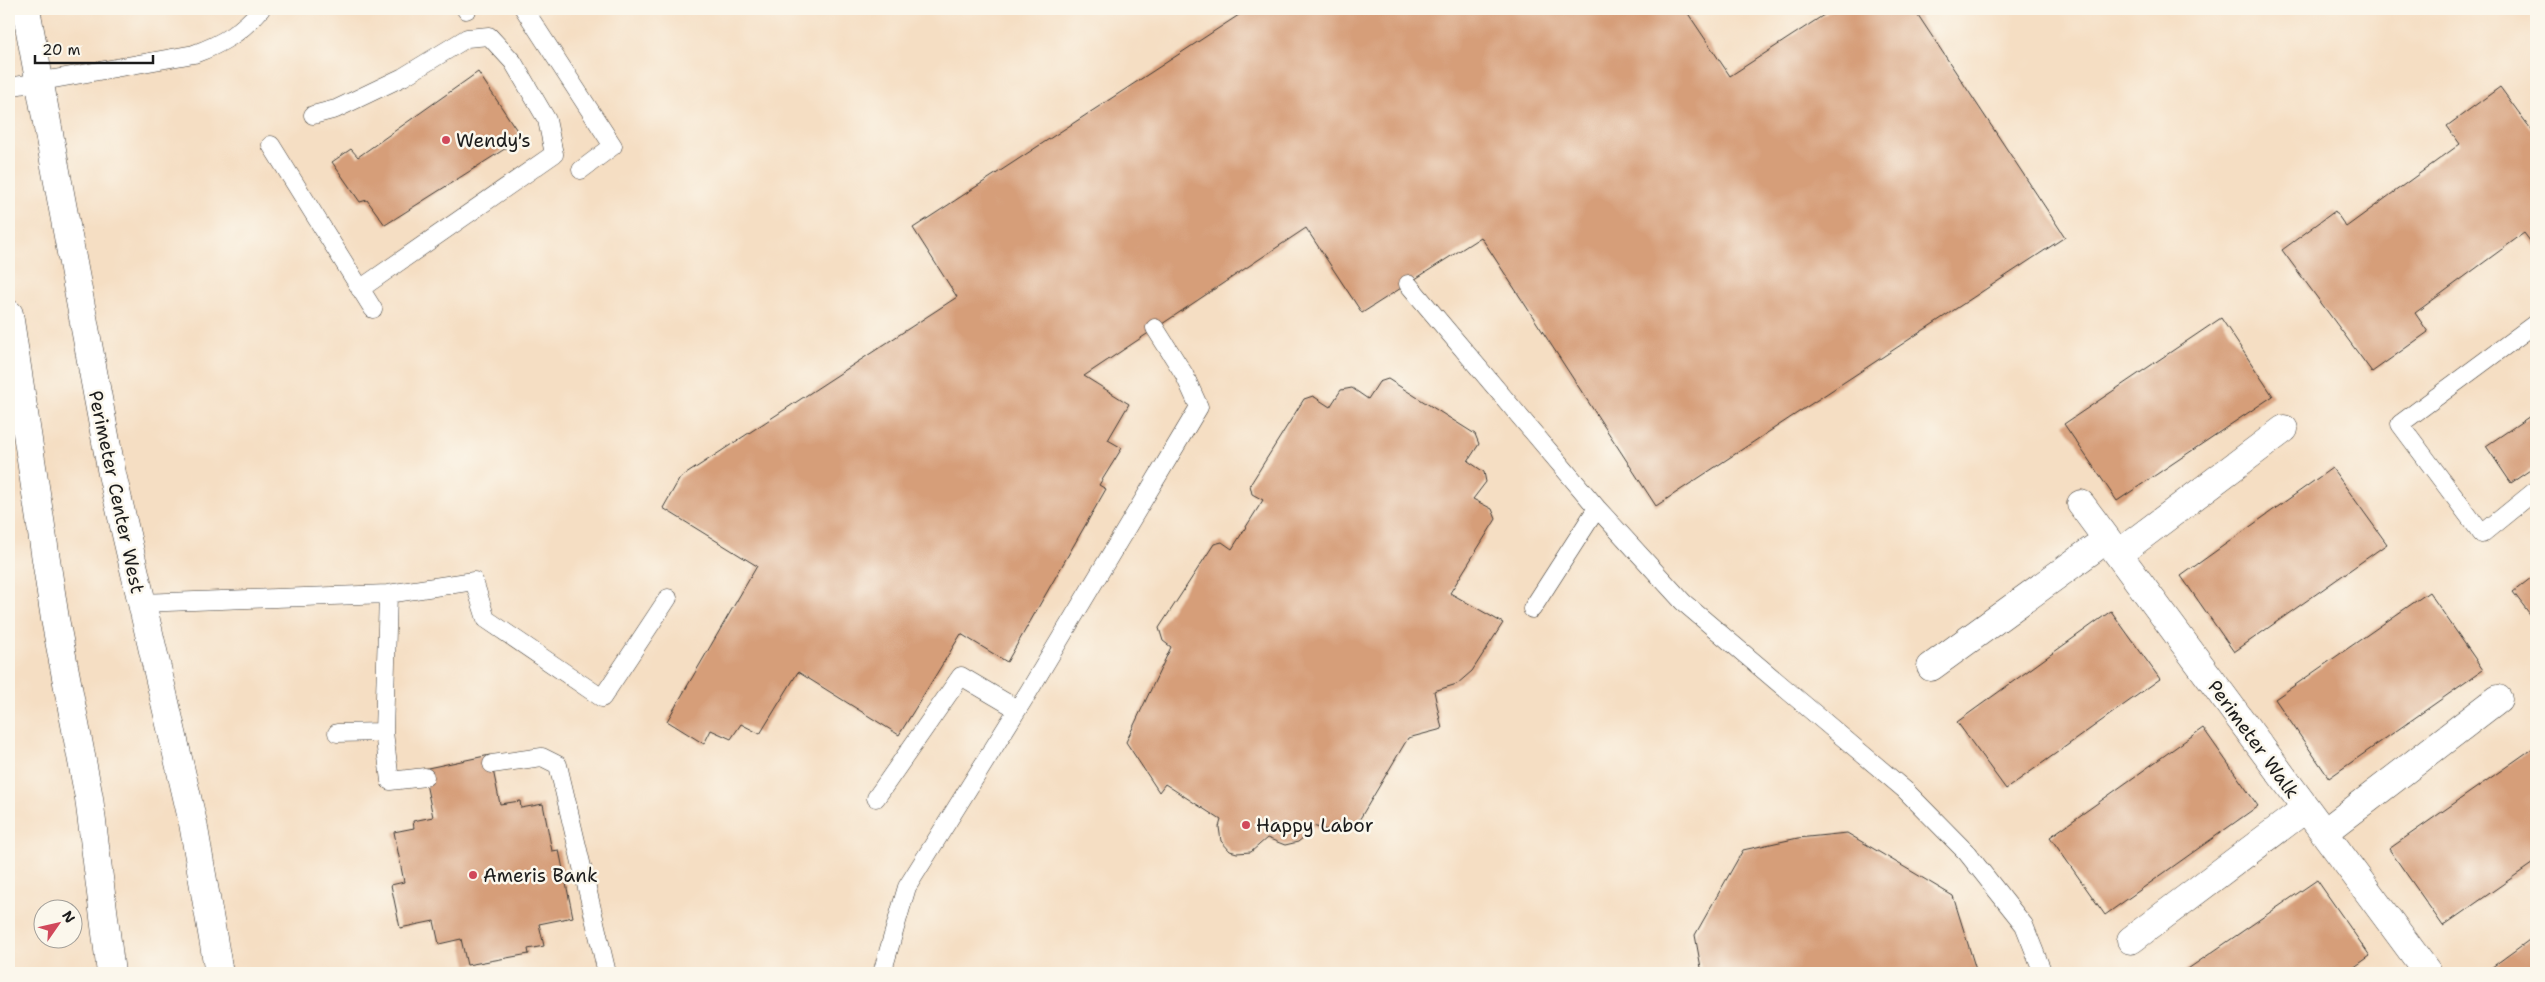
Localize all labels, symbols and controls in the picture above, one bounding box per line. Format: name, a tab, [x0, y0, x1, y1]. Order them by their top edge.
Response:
scale bar	[35, 32, 152, 64]
text: 20 m	[42, 40, 81, 60]
place label: Wendy's	[456, 128, 531, 153]
marker: Wendy's	[440, 134, 452, 146]
street label: Perimeter Center West	[83, 388, 150, 596]
street label: Perimeter Walk	[2202, 675, 2305, 803]
place label: Happy Labor	[1256, 813, 1374, 838]
marker: Happy Labor	[1240, 819, 1252, 831]
place label: Ameris Bank	[483, 863, 598, 888]
marker: Ameris Bank	[467, 869, 479, 881]
north arrow	[32, 900, 82, 950]
text: N	[58, 907, 79, 926]

